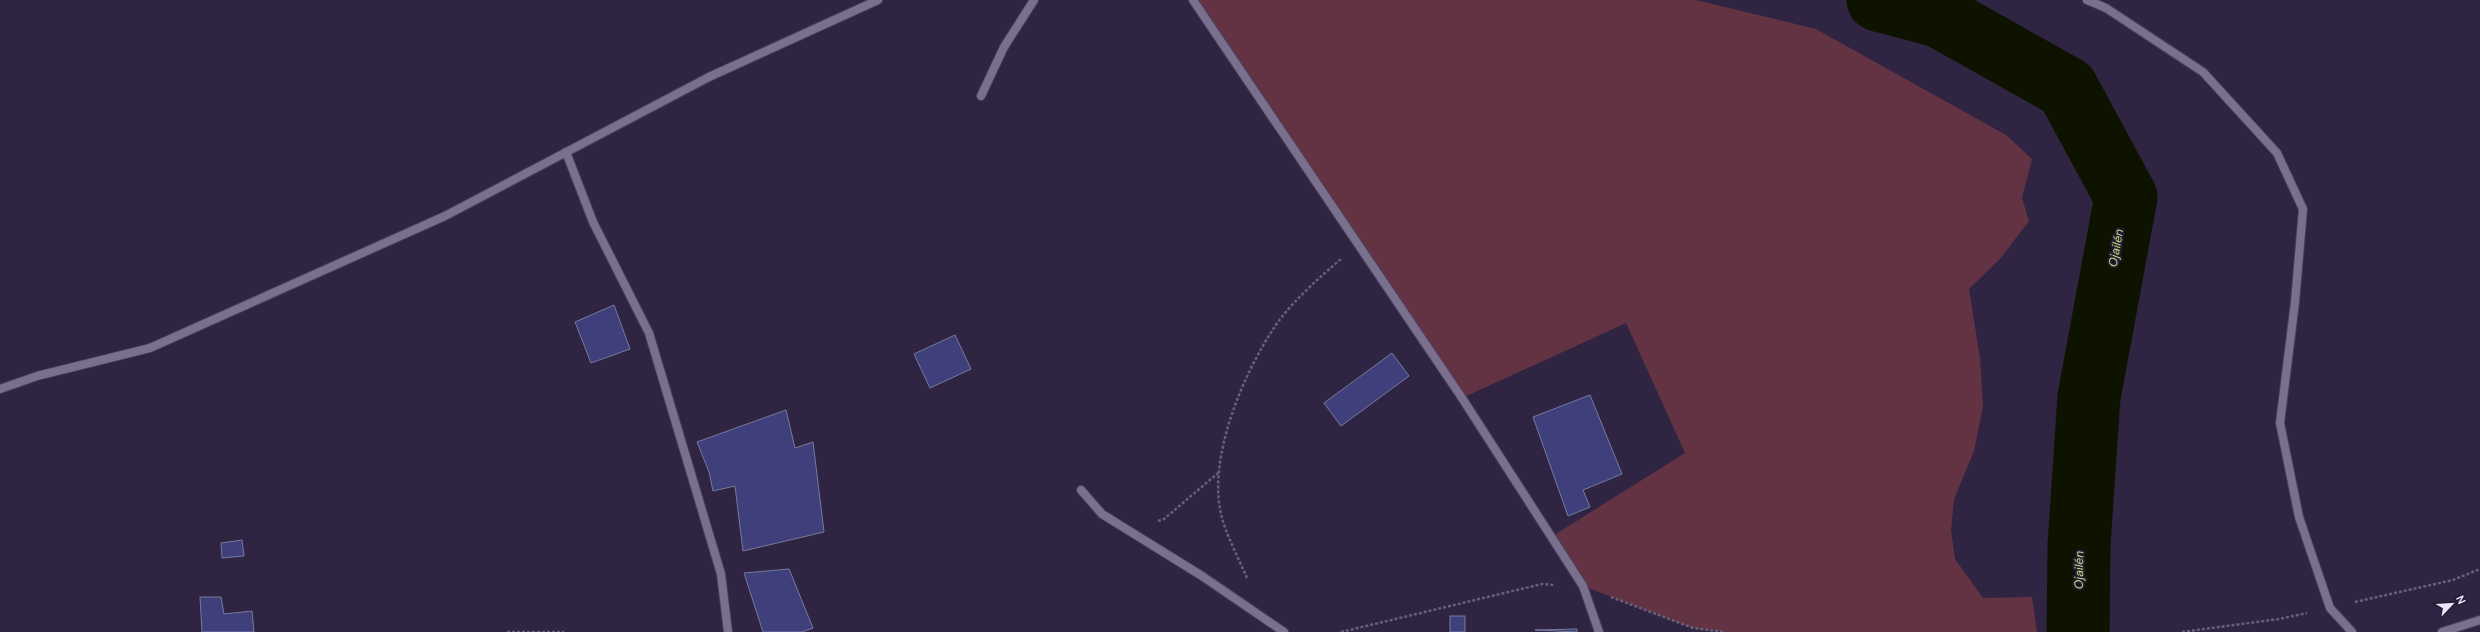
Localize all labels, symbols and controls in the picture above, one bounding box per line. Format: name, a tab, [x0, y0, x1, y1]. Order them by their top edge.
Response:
water label: Ojailén	[2105, 228, 2127, 268]
water label: Ojailén	[2071, 551, 2087, 589]
north arrow	[2432, 584, 2472, 624]
text: N	[2453, 593, 2469, 606]

